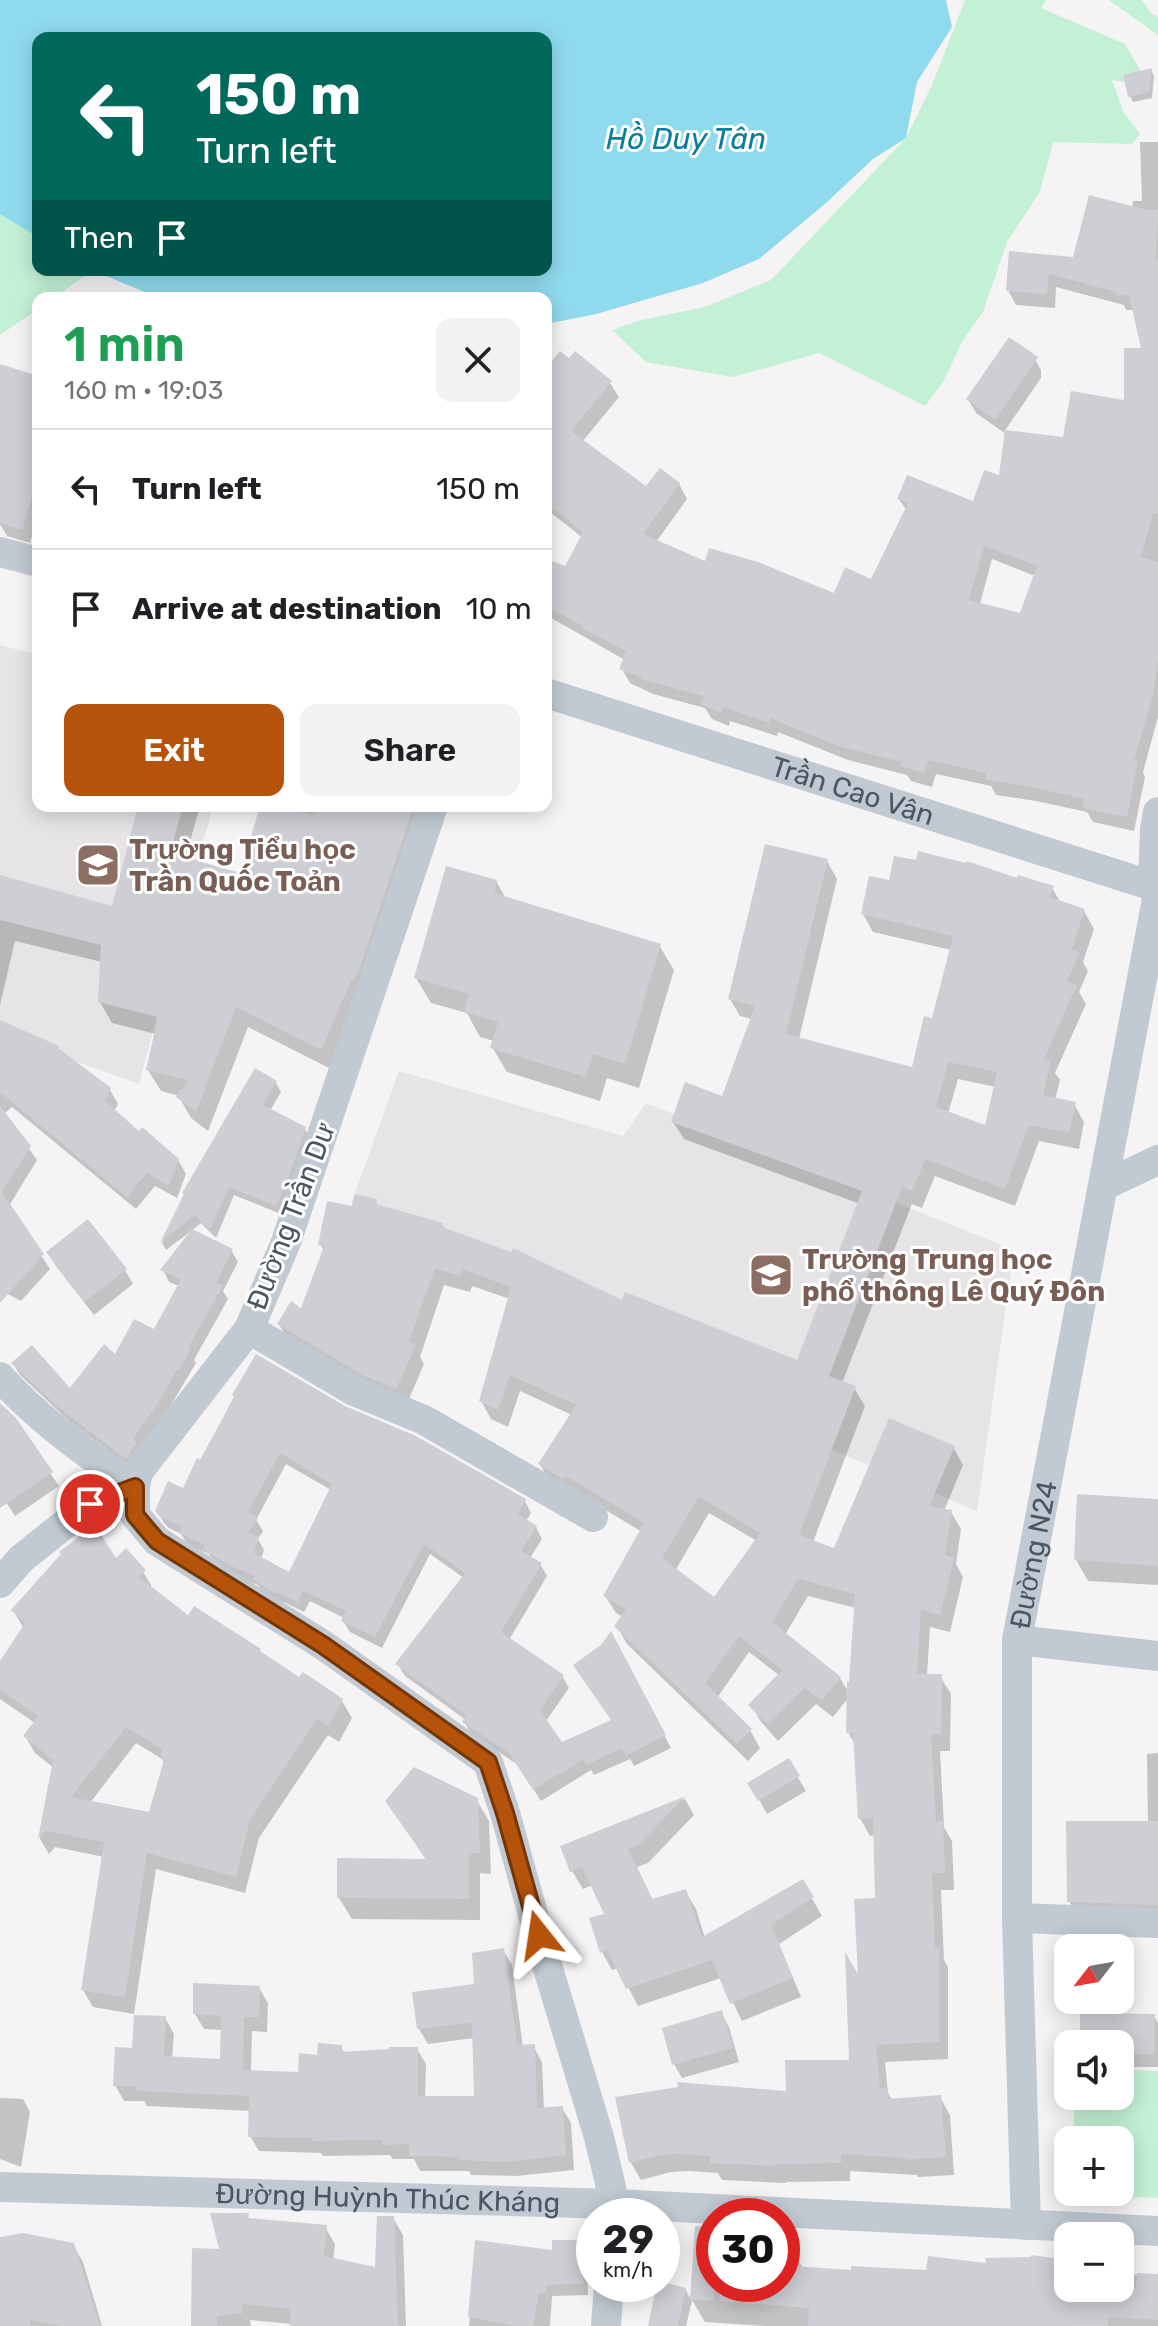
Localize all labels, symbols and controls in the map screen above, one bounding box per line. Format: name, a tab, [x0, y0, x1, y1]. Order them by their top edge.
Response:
text: 150 m	[196, 62, 361, 128]
icon: left	[64, 64, 168, 168]
water label: Hồ Duy Tân	[606, 121, 766, 157]
text: Turn left	[196, 129, 337, 172]
icon: arrive	[150, 216, 194, 260]
text: Then	[64, 220, 134, 256]
text: 1 min	[64, 316, 185, 373]
button: close	[436, 318, 520, 402]
text: 160 m · 19:03	[64, 375, 223, 406]
icon: left	[64, 467, 108, 511]
text: Turn left	[132, 471, 262, 507]
text: 150 m	[436, 471, 520, 507]
icon: arrive	[64, 587, 108, 631]
text: Arrive at destination	[132, 591, 442, 627]
text: 10 m	[466, 591, 532, 627]
button: Exit	[64, 704, 284, 796]
button: Share	[300, 704, 520, 796]
street label: Trần Cao Vân	[767, 749, 938, 832]
place label: Trường Tiểu học Trần Quốc Toản	[129, 833, 356, 898]
school or university icon: Trường Tiểu học Trần Quốc Toản	[74, 841, 122, 889]
street label: Đường Trần Dư	[239, 1117, 342, 1314]
place label: Trường Trung học phổ thông Lê Quý Đôn	[802, 1243, 1105, 1308]
school or university icon: Trường Trung học phổ thông Lê Quý Đôn	[747, 1251, 795, 1299]
pin	[56, 1470, 124, 1538]
street label: Đường N24	[1003, 1478, 1063, 1632]
icon: arrive	[68, 1482, 112, 1526]
position arrow	[497, 1893, 581, 1977]
north arrow	[1054, 1934, 1134, 2014]
map controls	[1054, 1934, 1134, 2302]
button: sound	[1054, 2030, 1134, 2110]
button: +	[1054, 2126, 1134, 2206]
street label: Đường Huỳnh Thúc Kháng	[215, 2176, 561, 2219]
speed limit sign: 30	[696, 2198, 800, 2302]
text: 29	[602, 2216, 654, 2263]
button: −	[1054, 2222, 1134, 2302]
text: km/h	[603, 2258, 653, 2282]

